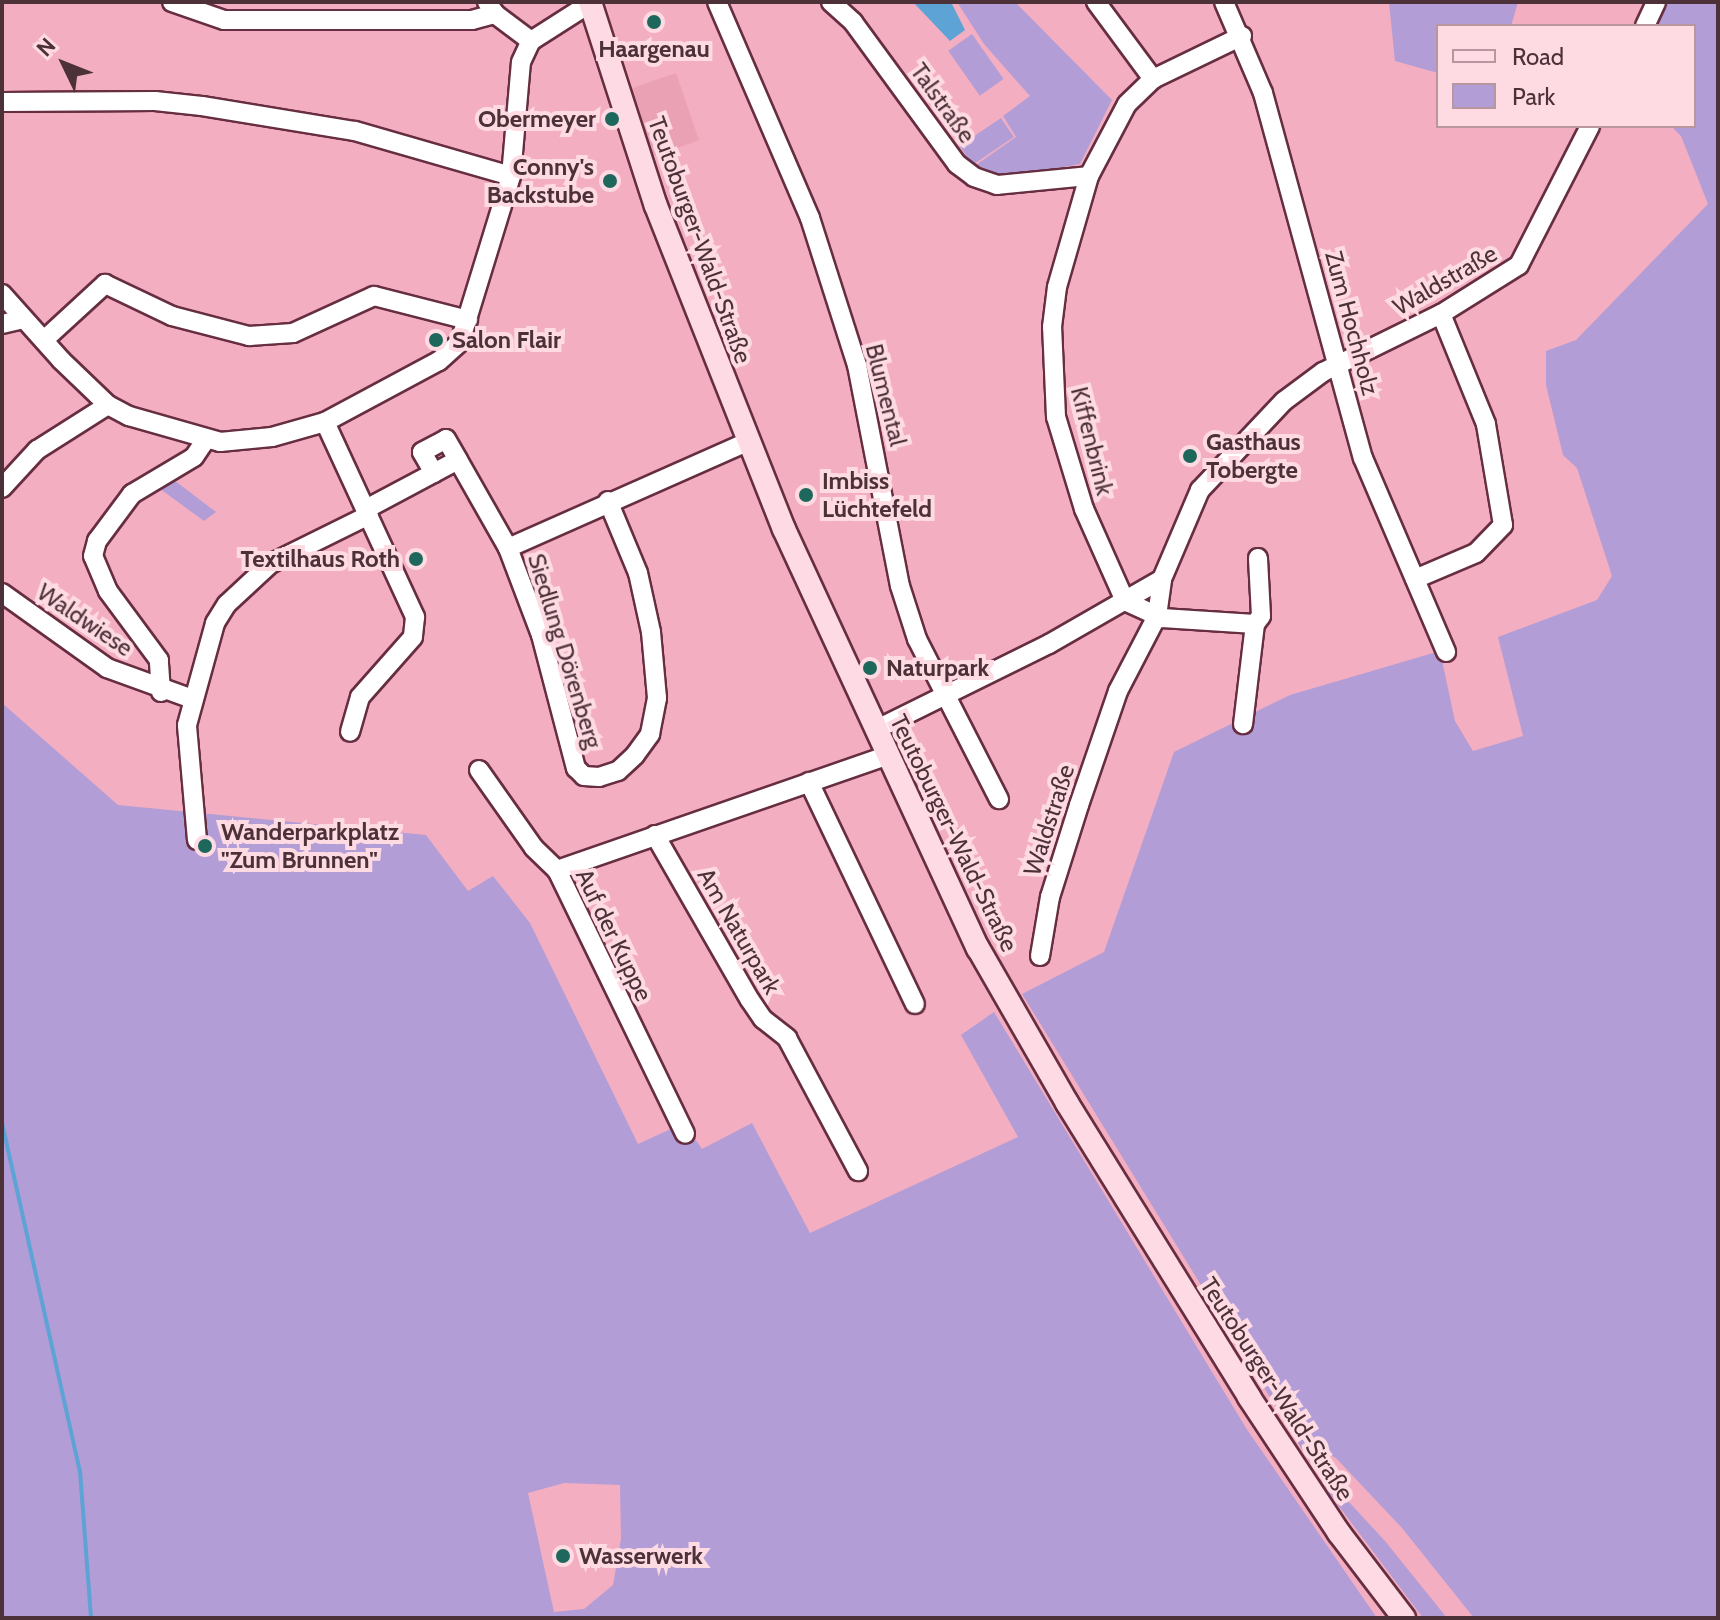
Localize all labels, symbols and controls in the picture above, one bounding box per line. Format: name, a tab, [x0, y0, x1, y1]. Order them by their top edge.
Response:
marker: Haargenau	[645, 13, 663, 31]
north arrow	[24, 24, 104, 104]
legend	[1436, 24, 1696, 128]
text: N	[31, 32, 61, 62]
place label: Haargenau	[598, 35, 710, 63]
text: Road	[1512, 42, 1564, 71]
street label: Talstraße	[904, 58, 982, 148]
text: Park	[1512, 82, 1555, 111]
place label: Obermeyer	[478, 105, 596, 133]
marker: Obermeyer	[603, 110, 621, 128]
street label: Teutoburger-Wald-Straße	[642, 113, 758, 367]
place label: Conny's Backstube	[487, 153, 594, 209]
marker: Conny's Backstube	[601, 172, 619, 190]
street label: Waldstraße	[1388, 239, 1502, 321]
street label: Zum Hochholz	[1319, 248, 1385, 398]
place label: Salon Flair	[452, 326, 561, 354]
marker: Salon Flair	[427, 331, 445, 349]
street label: Blumental	[859, 341, 913, 449]
street label: Kiffenbrink	[1065, 384, 1119, 498]
place label: Gasthaus Tobergte	[1206, 428, 1301, 484]
marker: Gasthaus Tobergte	[1181, 447, 1199, 465]
place label: Imbiss Lüchtefeld	[822, 467, 932, 523]
marker: Imbiss Lüchtefeld	[797, 486, 815, 504]
place label: Textilhaus Roth	[241, 545, 400, 573]
marker: Textilhaus Roth	[407, 550, 425, 568]
street label: Siedlung Dörenberg	[522, 550, 608, 752]
street label: Waldwiese	[32, 578, 138, 662]
place label: Naturpark	[886, 654, 989, 682]
marker: Naturpark	[861, 659, 879, 677]
street label: Teutoburger-Wald-Straße	[884, 710, 1024, 956]
street label: Waldstraße	[1018, 761, 1080, 879]
place label: Wanderparkplatz "Zum Brunnen"	[221, 818, 399, 874]
marker: Wanderparkplatz "Zum Brunnen"	[196, 837, 214, 855]
street label: Am Naturpark	[691, 863, 787, 999]
street label: Auf der Kuppe	[570, 864, 658, 1006]
street label: Teutoburger-Wald-Straße	[1194, 1272, 1360, 1506]
place label: Wasserwerk	[579, 1542, 703, 1570]
marker: Wasserwerk	[554, 1547, 572, 1565]

